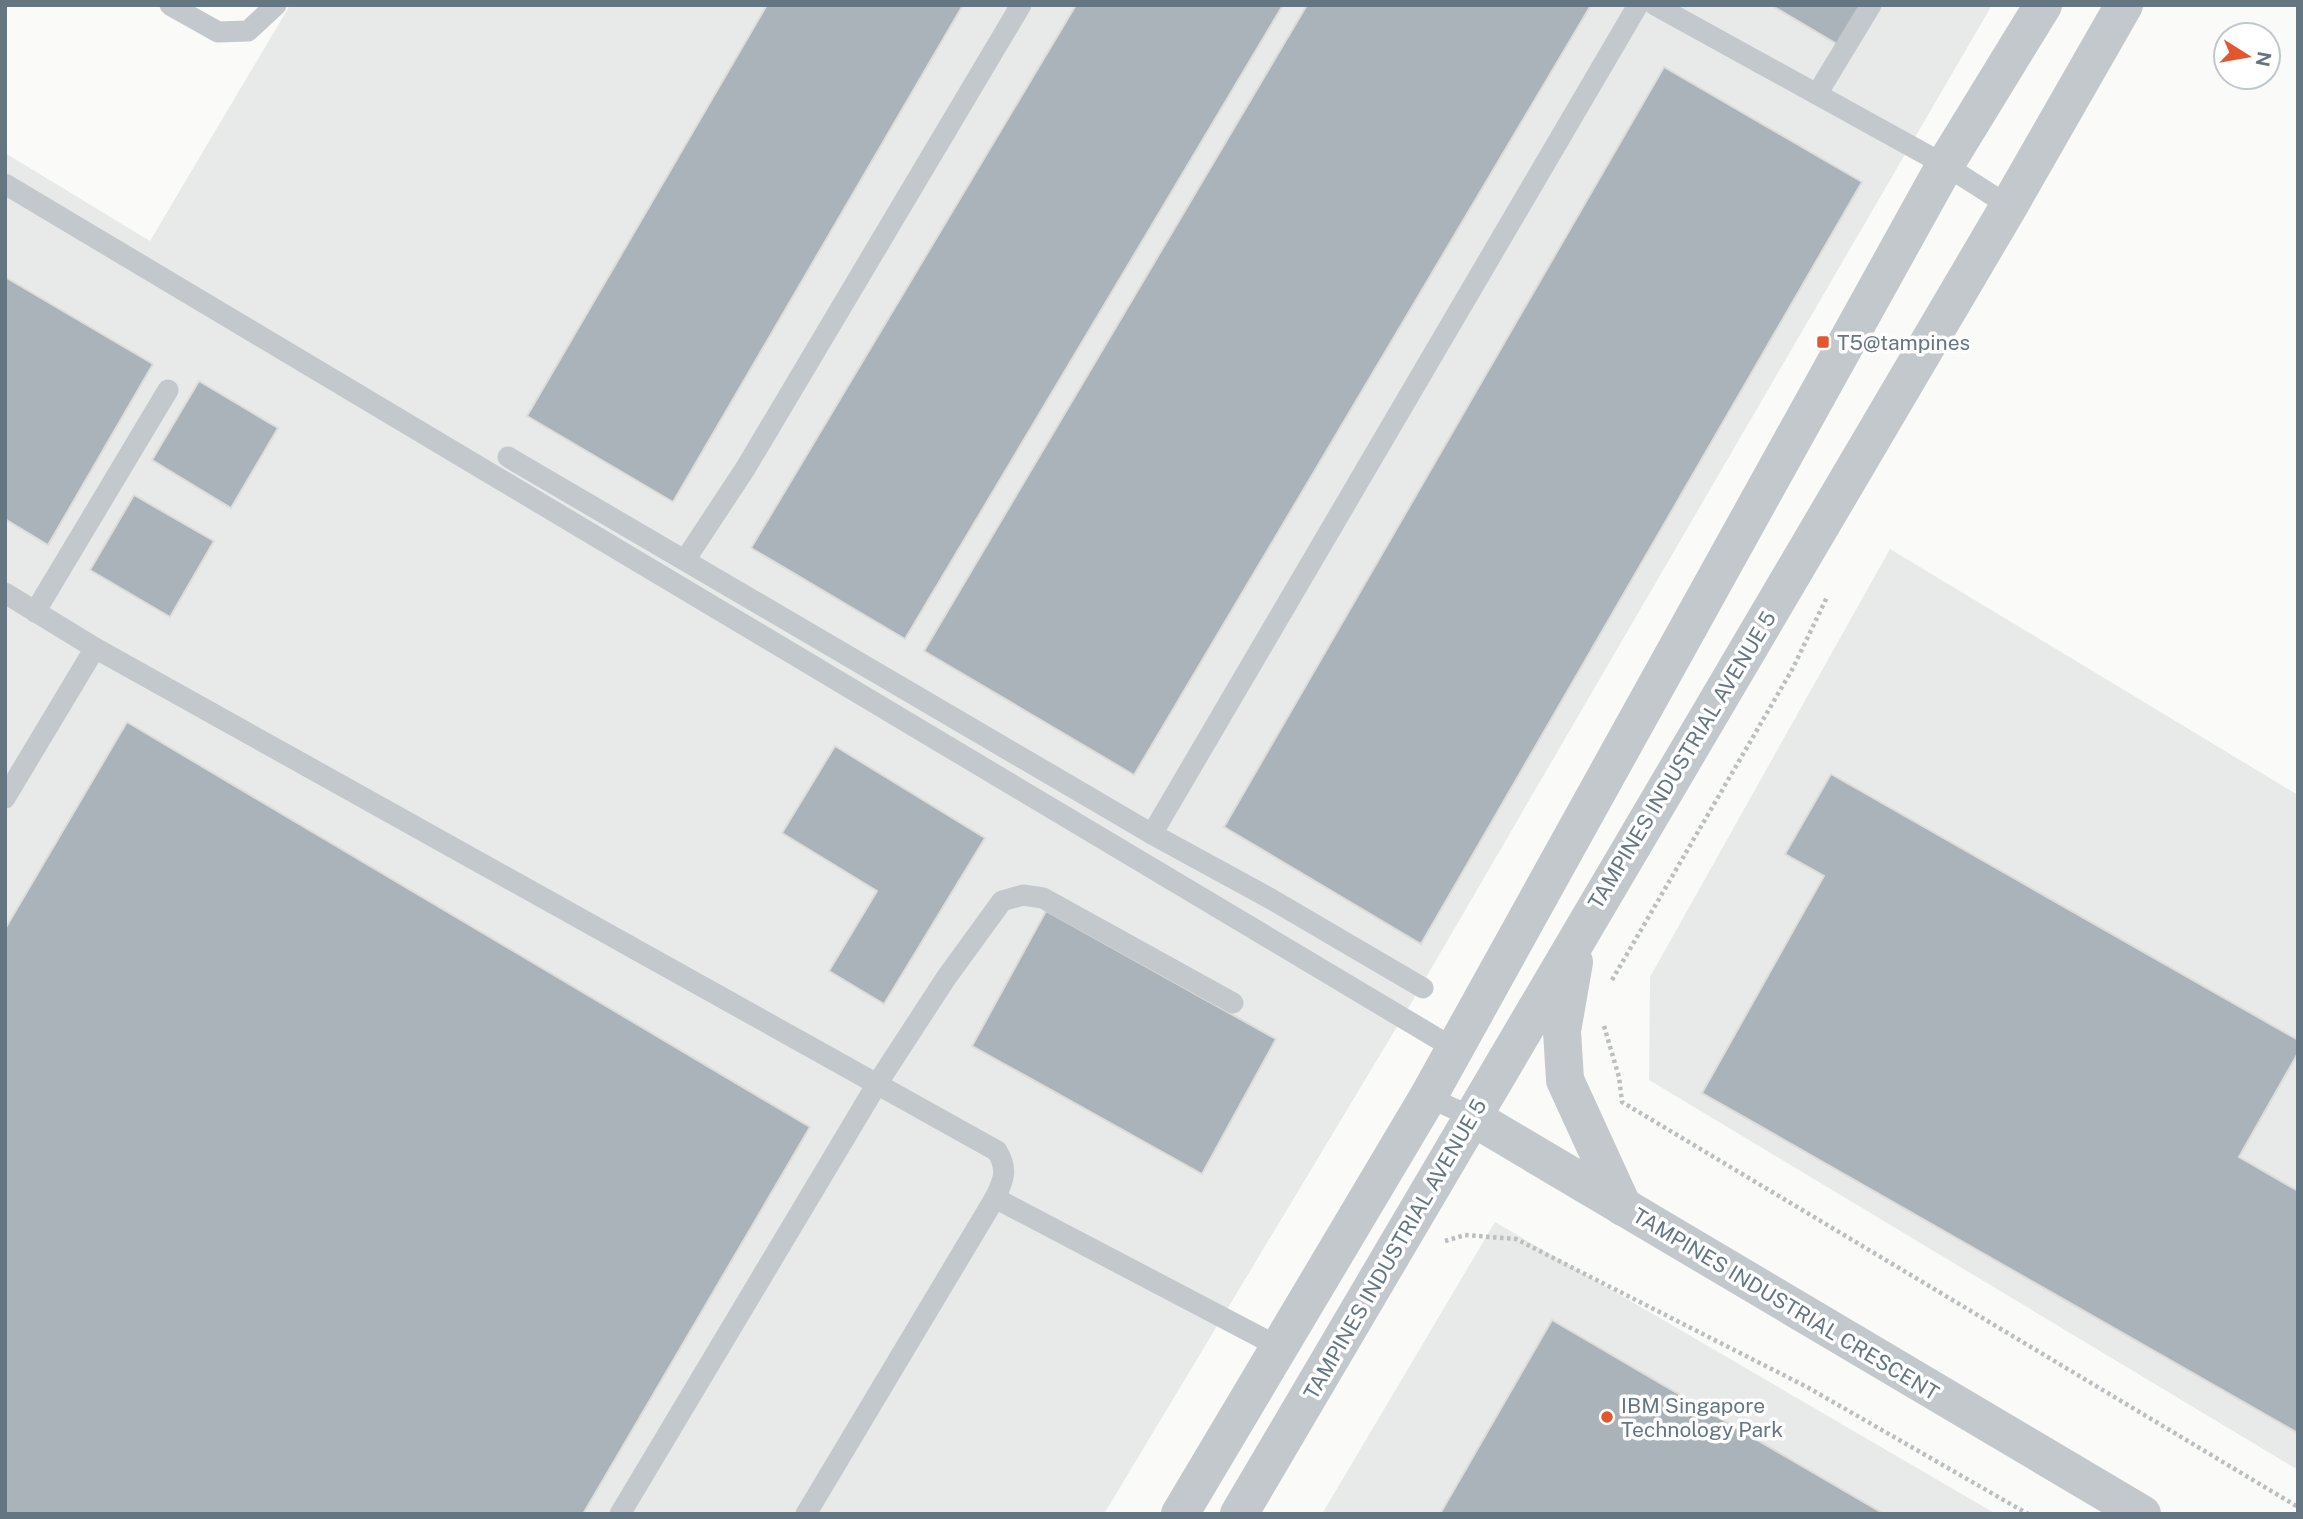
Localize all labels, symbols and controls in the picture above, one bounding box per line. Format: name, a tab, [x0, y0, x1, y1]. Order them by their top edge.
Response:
north arrow	[2212, 21, 2282, 91]
text: N	[2251, 50, 2276, 69]
place label: T5@tampines	[1837, 330, 1970, 355]
marker: T5@tampines	[1815, 334, 1831, 350]
street label: TAMPINES INDUSTRIAL AVENUE 5	[1583, 607, 1781, 913]
street label: TAMPINES INDUSTRIAL AVENUE 5	[1298, 1094, 1492, 1404]
street label: TAMPINES INDUSTRIAL CRESCENT	[1628, 1202, 1944, 1406]
place label: IBM Singapore Technology Park	[1621, 1393, 1783, 1442]
marker: IBM Singapore Technology Park	[1599, 1409, 1615, 1425]

